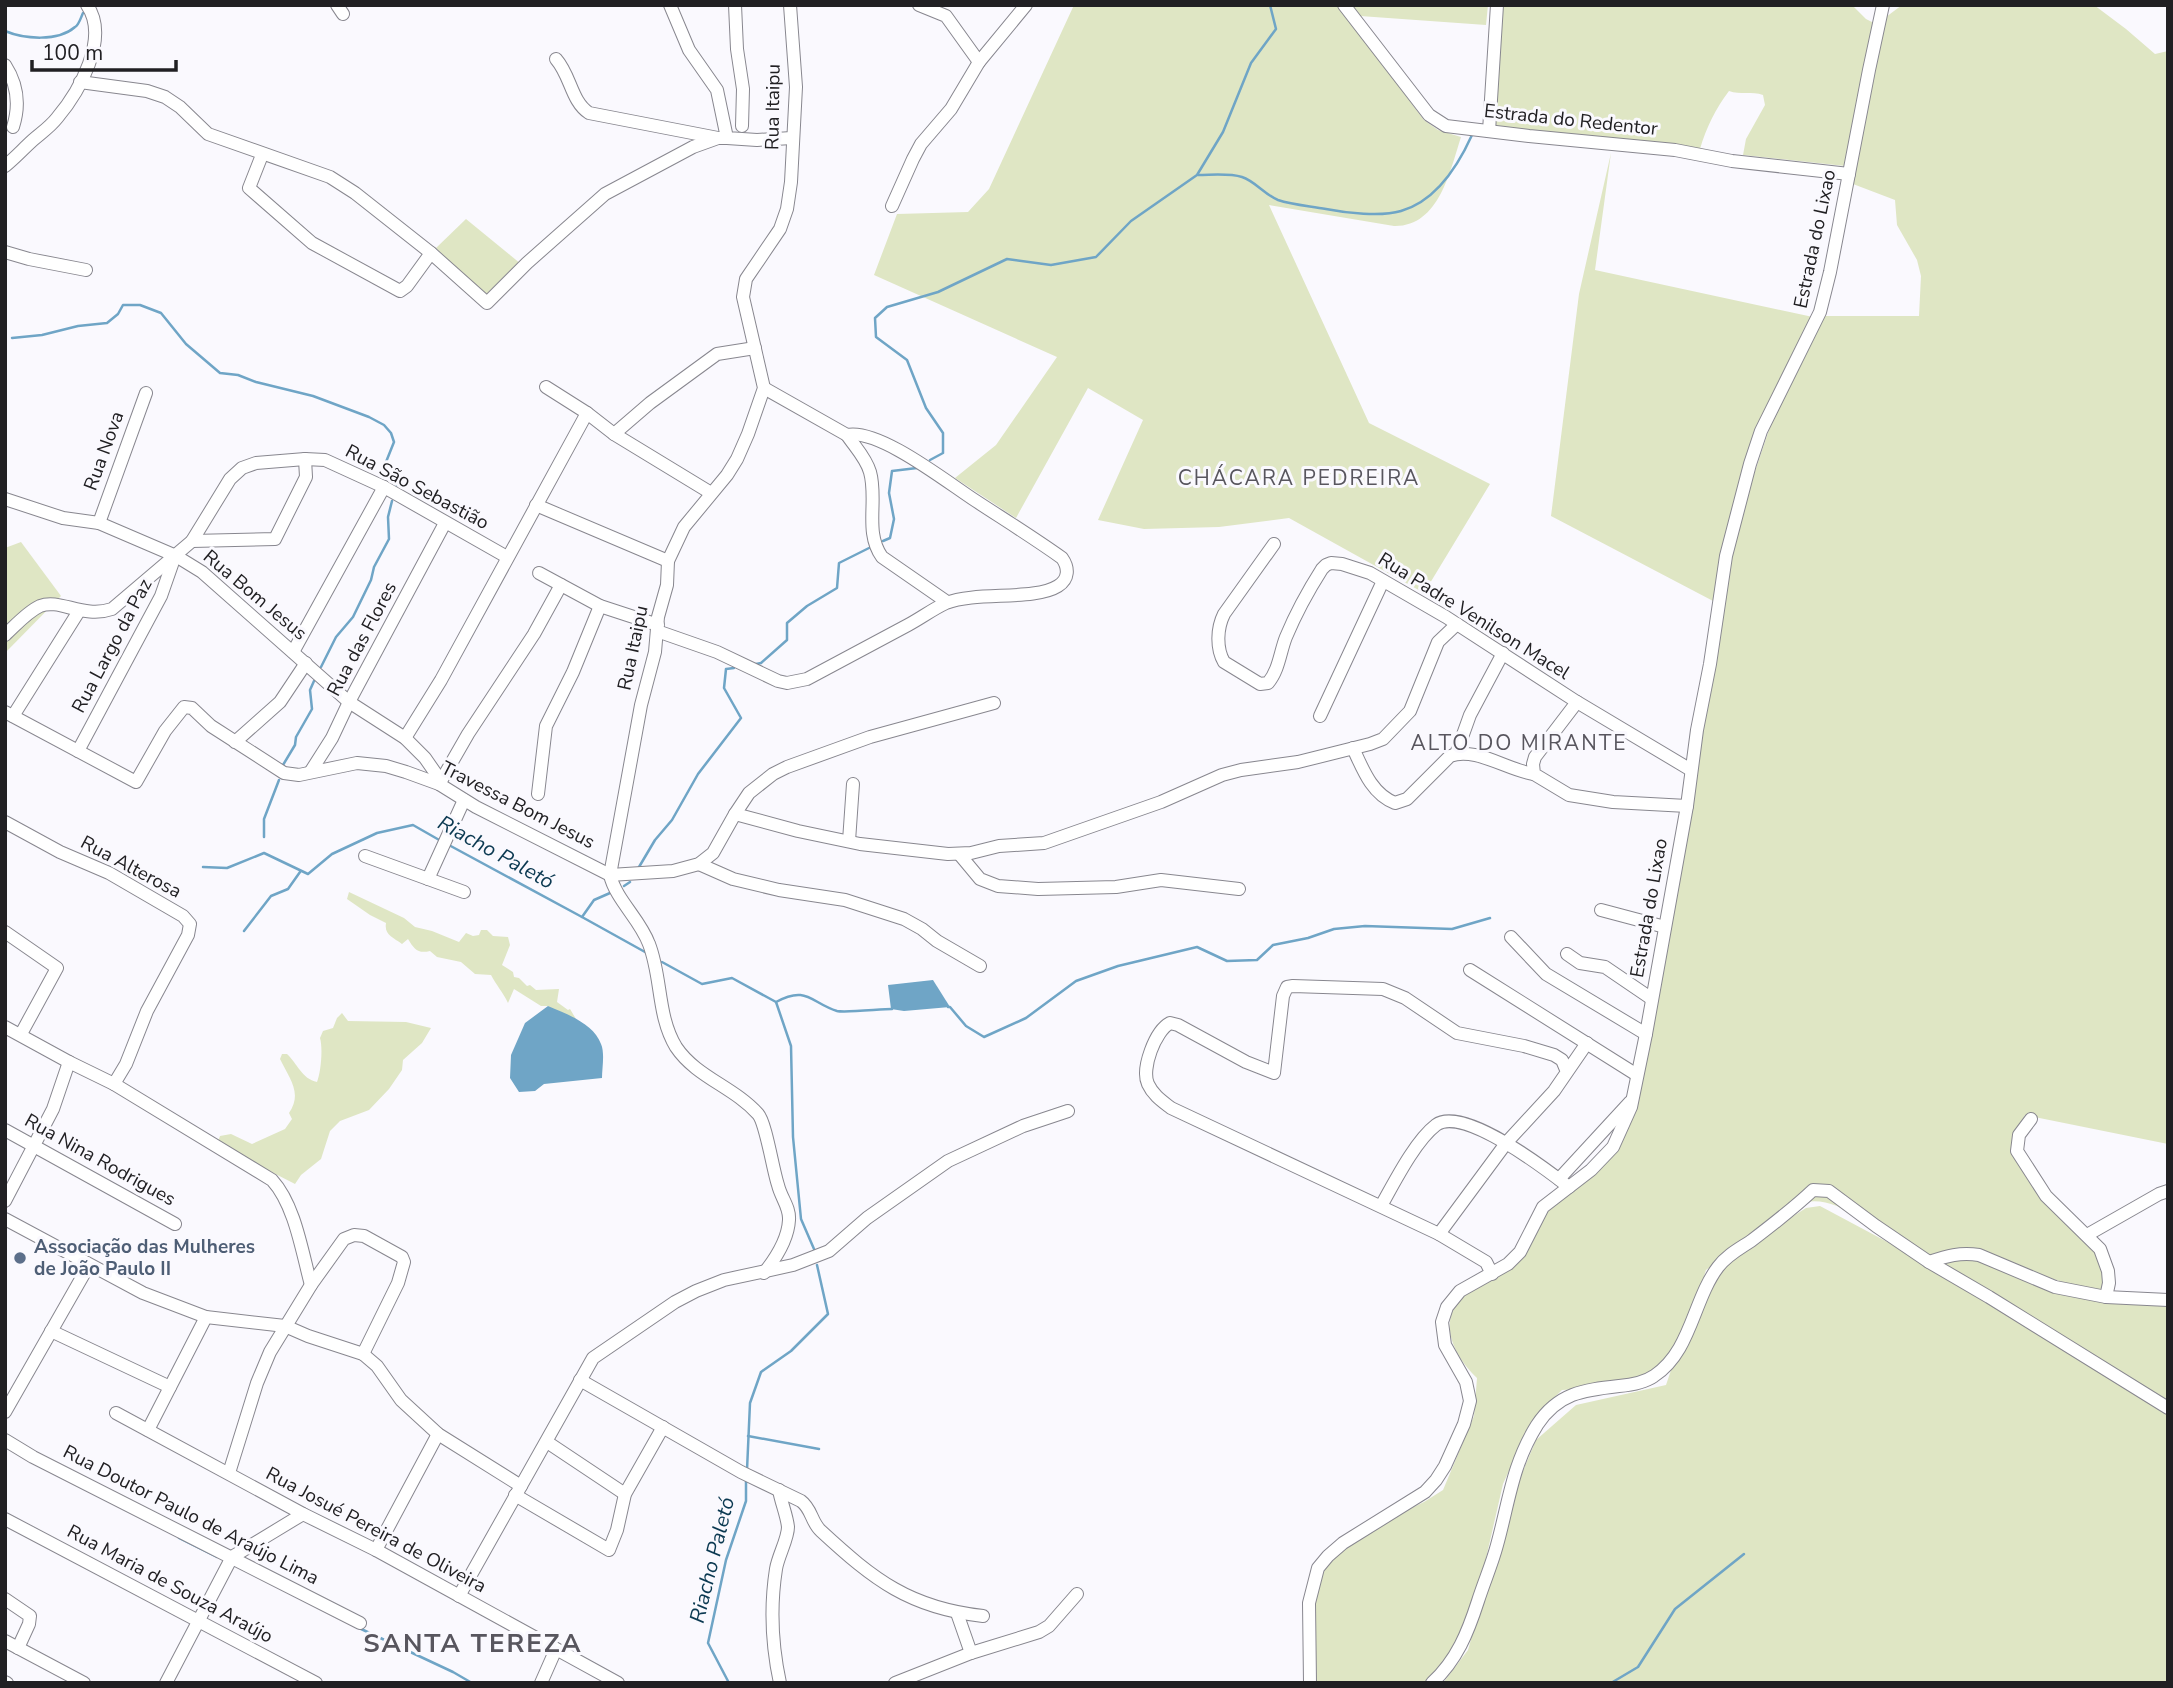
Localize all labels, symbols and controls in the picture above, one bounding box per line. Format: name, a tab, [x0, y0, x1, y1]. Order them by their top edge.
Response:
scale bar	[32, 28, 175, 72]
text: 100 m	[42, 39, 103, 67]
street label: Rua Itaipu	[759, 64, 787, 150]
street label: Estrada do Redentor	[1483, 98, 1659, 142]
street label: Estrada do Lixao	[1788, 167, 1842, 311]
street label: Rua Nova	[78, 408, 130, 494]
street label: Rua São Sebastião	[341, 438, 493, 536]
district label: CHÁCARA PEDREIRA	[1178, 464, 1420, 492]
street label: Rua Bom Jesus	[198, 544, 312, 646]
street label: Rua Padre Venilson Macel	[1373, 546, 1575, 686]
street label: Rua Largo da Paz	[66, 574, 158, 718]
street label: Rua das Flores	[321, 577, 403, 701]
street label: Rua Itaipu	[611, 603, 655, 693]
district label: ALTO DO MIRANTE	[1410, 729, 1628, 757]
street label: Travessa Bom Jesus	[437, 755, 599, 855]
water label: Riacho Paletó	[433, 809, 559, 895]
street label: Rua Alterosa	[76, 830, 186, 904]
street label: Estrada do Lixao	[1624, 836, 1674, 980]
street label: Rua Nina Rodrigues	[20, 1108, 180, 1212]
place label: Associação das Mulheres de João Paulo II	[34, 1234, 255, 1282]
marker: Associação das Mulheres de João Paulo II	[12, 1250, 28, 1266]
street label: Rua Doutor Paulo de Araújo Lima	[59, 1439, 323, 1591]
street label: Rua Josué Pereira de Oliveira	[261, 1461, 491, 1599]
water label: Riacho Paletó	[683, 1494, 741, 1626]
street label: Rua Maria de Souza Araújo	[62, 1519, 278, 1649]
district label: SANTA TEREZA	[363, 1626, 583, 1661]

